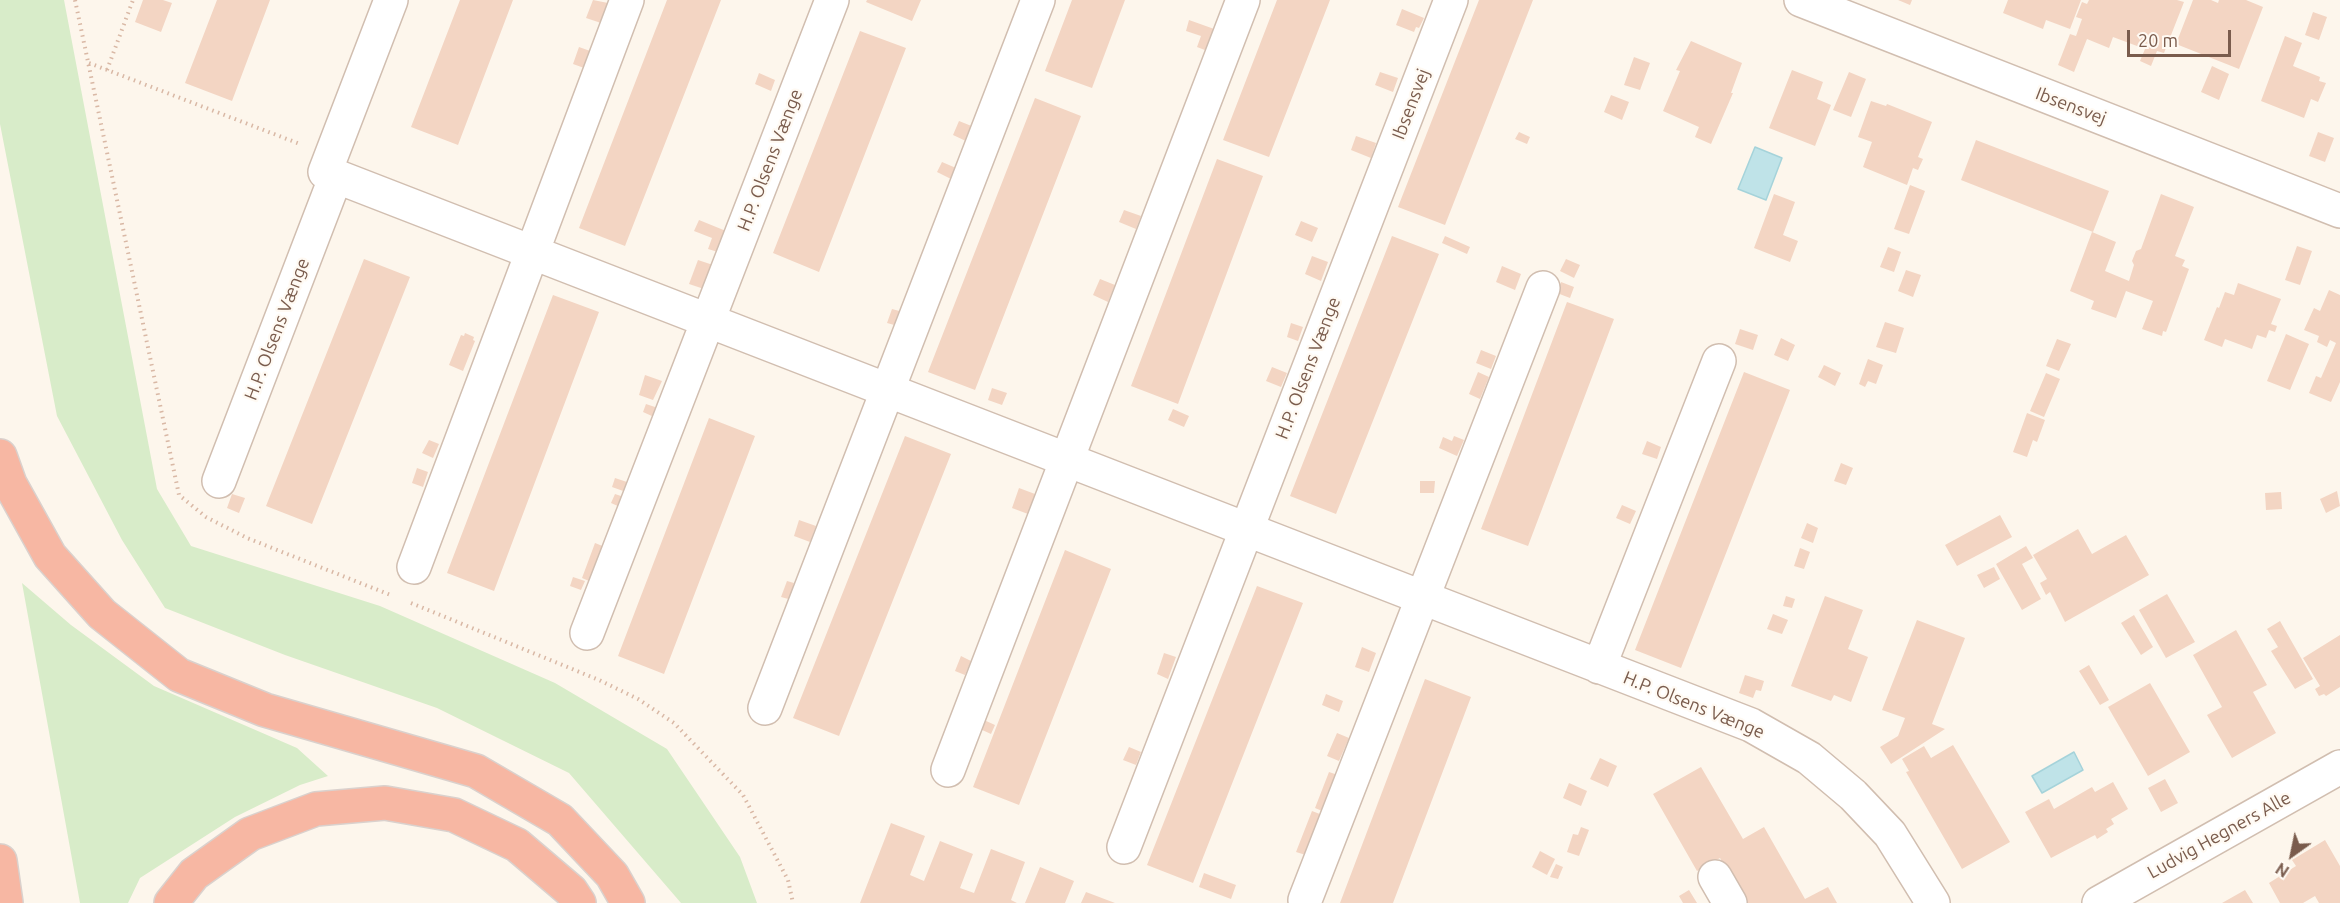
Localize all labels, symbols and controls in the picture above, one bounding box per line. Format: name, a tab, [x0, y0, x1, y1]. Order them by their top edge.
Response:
scale bar	[2130, 18, 2234, 56]
text: 20 m	[2138, 30, 2178, 50]
street label: Ibsensvej	[1388, 66, 1434, 142]
street label: Ibsensvej	[2033, 83, 2109, 129]
street label: H.P. Olsens Vænge	[733, 86, 807, 234]
street label: H.P. Olsens Vænge	[240, 255, 314, 403]
street label: H.P. Olsens Vænge	[1271, 294, 1345, 442]
street label: H.P. Olsens Vænge	[1620, 667, 1768, 743]
street label: Ludvig Hegners Alle	[2144, 787, 2294, 883]
north arrow	[2262, 825, 2322, 885]
text: N	[2272, 859, 2292, 881]

